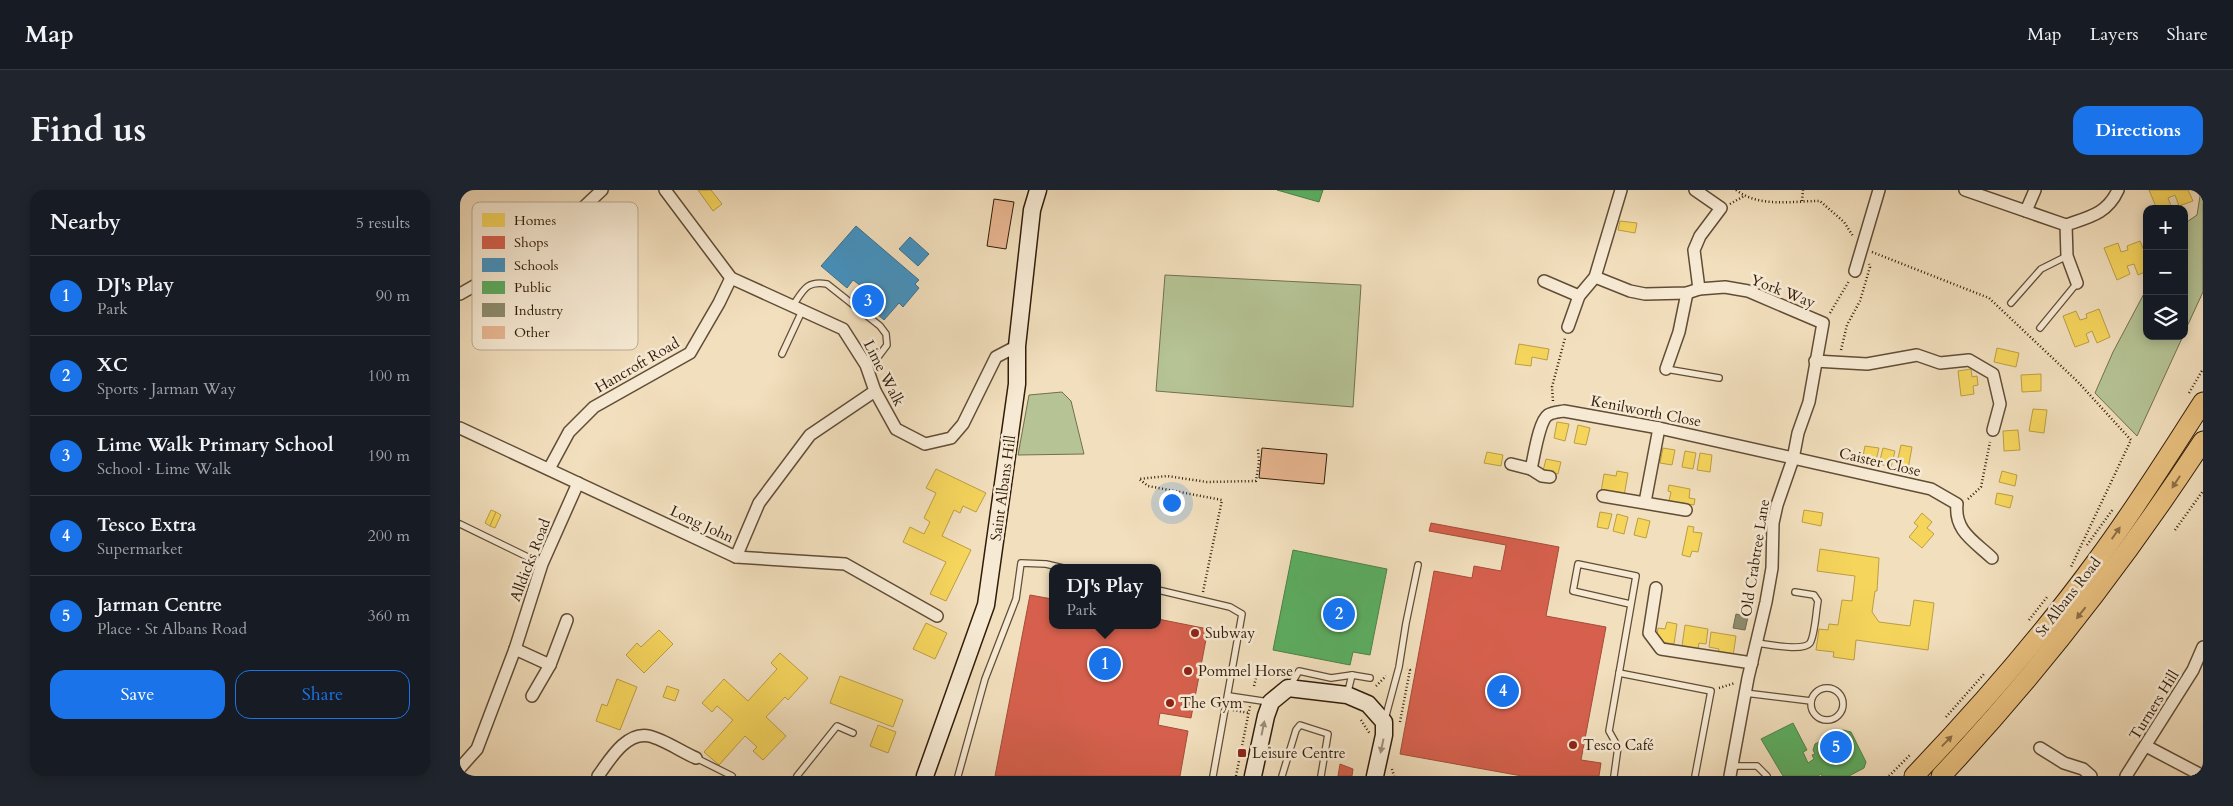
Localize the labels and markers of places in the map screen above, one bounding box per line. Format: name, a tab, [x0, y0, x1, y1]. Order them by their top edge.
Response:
pin: 3	[852, 282, 884, 320]
pin: 2	[1323, 595, 1355, 633]
place label: Subway	[1205, 623, 1255, 643]
marker: Subway	[1189, 627, 1201, 639]
pin: 1	[1089, 645, 1121, 683]
place label: Pommel Horse	[1198, 661, 1293, 681]
marker: Pommel Horse	[1182, 665, 1194, 677]
pin: 4	[1487, 672, 1519, 710]
place label: The Gym	[1180, 693, 1243, 713]
marker: The Gym	[1164, 697, 1176, 709]
pin: 5	[1820, 728, 1852, 766]
place label: Tesco Café	[1583, 735, 1654, 755]
marker: Tesco Café	[1567, 739, 1579, 751]
place label: Leisure Centre	[1252, 743, 1346, 763]
marker: Leisure Centre	[1236, 747, 1248, 759]

